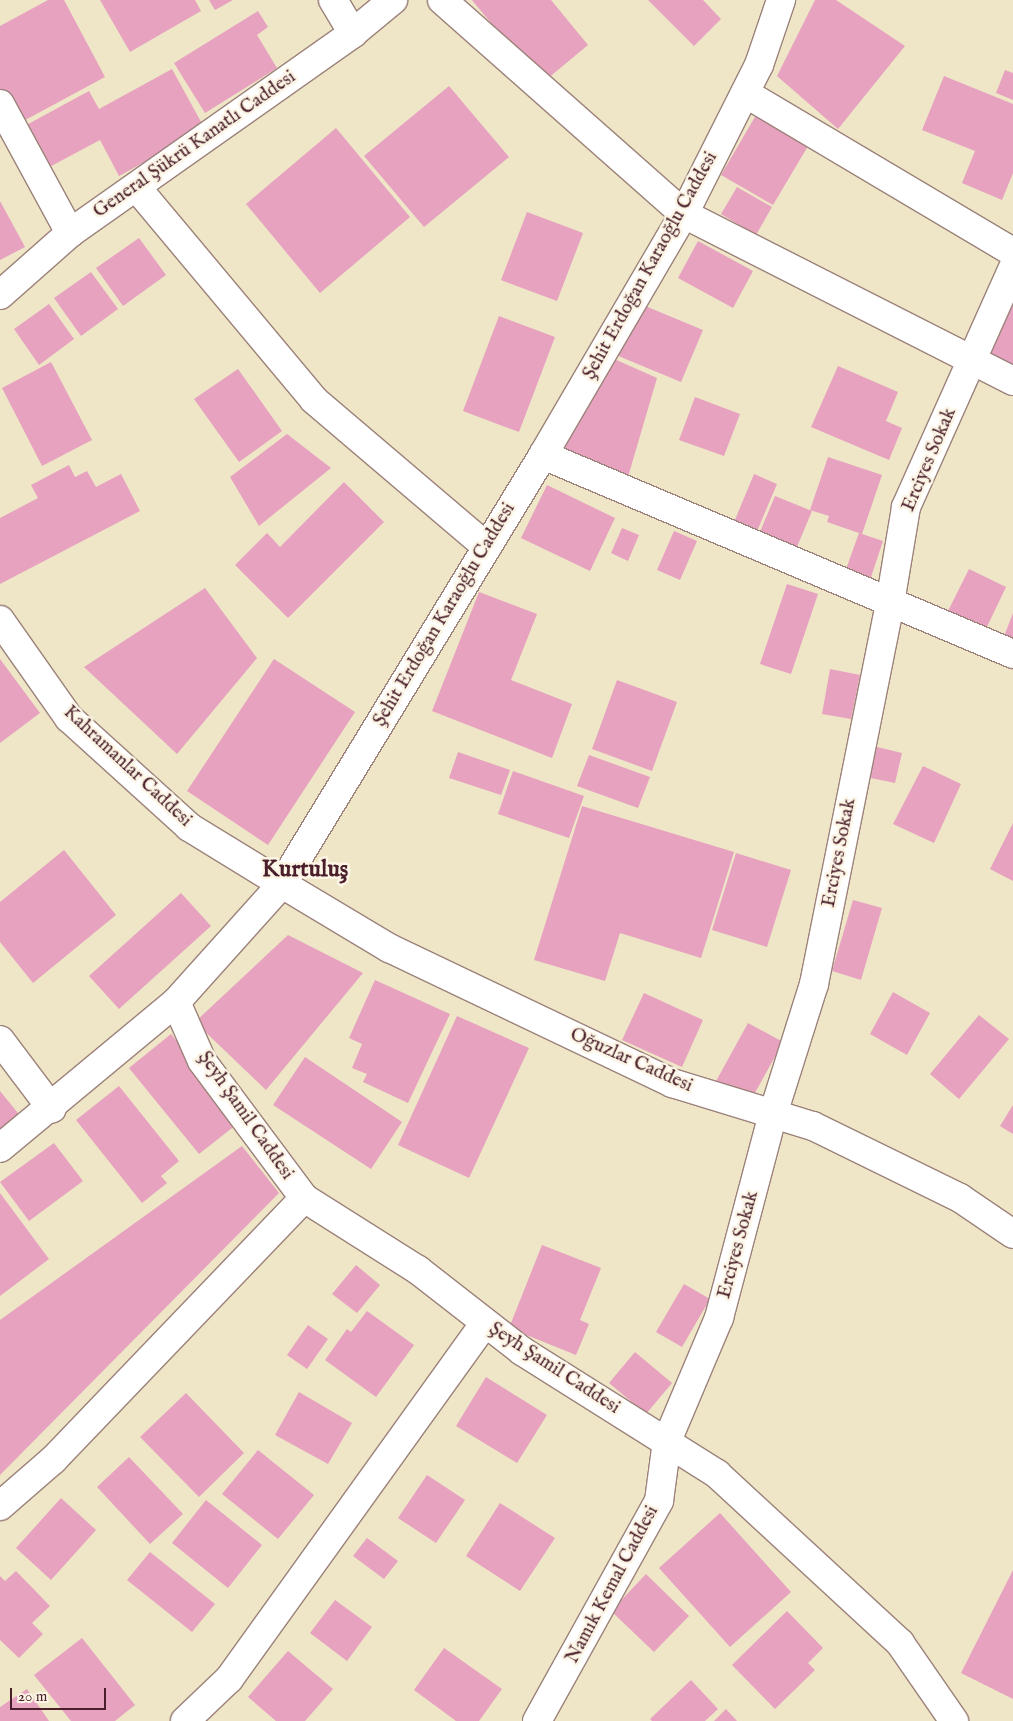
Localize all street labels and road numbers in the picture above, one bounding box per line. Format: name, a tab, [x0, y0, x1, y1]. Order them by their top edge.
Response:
street label: General Şükrü Kanatlı Caddesi	[89, 66, 301, 224]
street label: Şehit Erdoğan Karaoğlu Caddesi	[579, 148, 723, 384]
street label: Erciyes Sokak	[898, 405, 962, 515]
street label: Şehit Erdoğan Karaoğlu Caddesi	[369, 499, 521, 731]
street label: Kahramanlar Caddesi	[58, 702, 196, 832]
street label: Erciyes Sokak	[818, 797, 862, 909]
street label: Oğuzlar Caddesi	[566, 1024, 696, 1098]
street label: Şeyh Şamil Caddesi	[192, 1047, 298, 1185]
street label: Erciyes Sokak	[714, 1189, 764, 1301]
street label: Şeyh Şamil Caddesi	[484, 1318, 624, 1420]
street label: Namık Kemal Caddesi	[562, 1502, 664, 1668]

